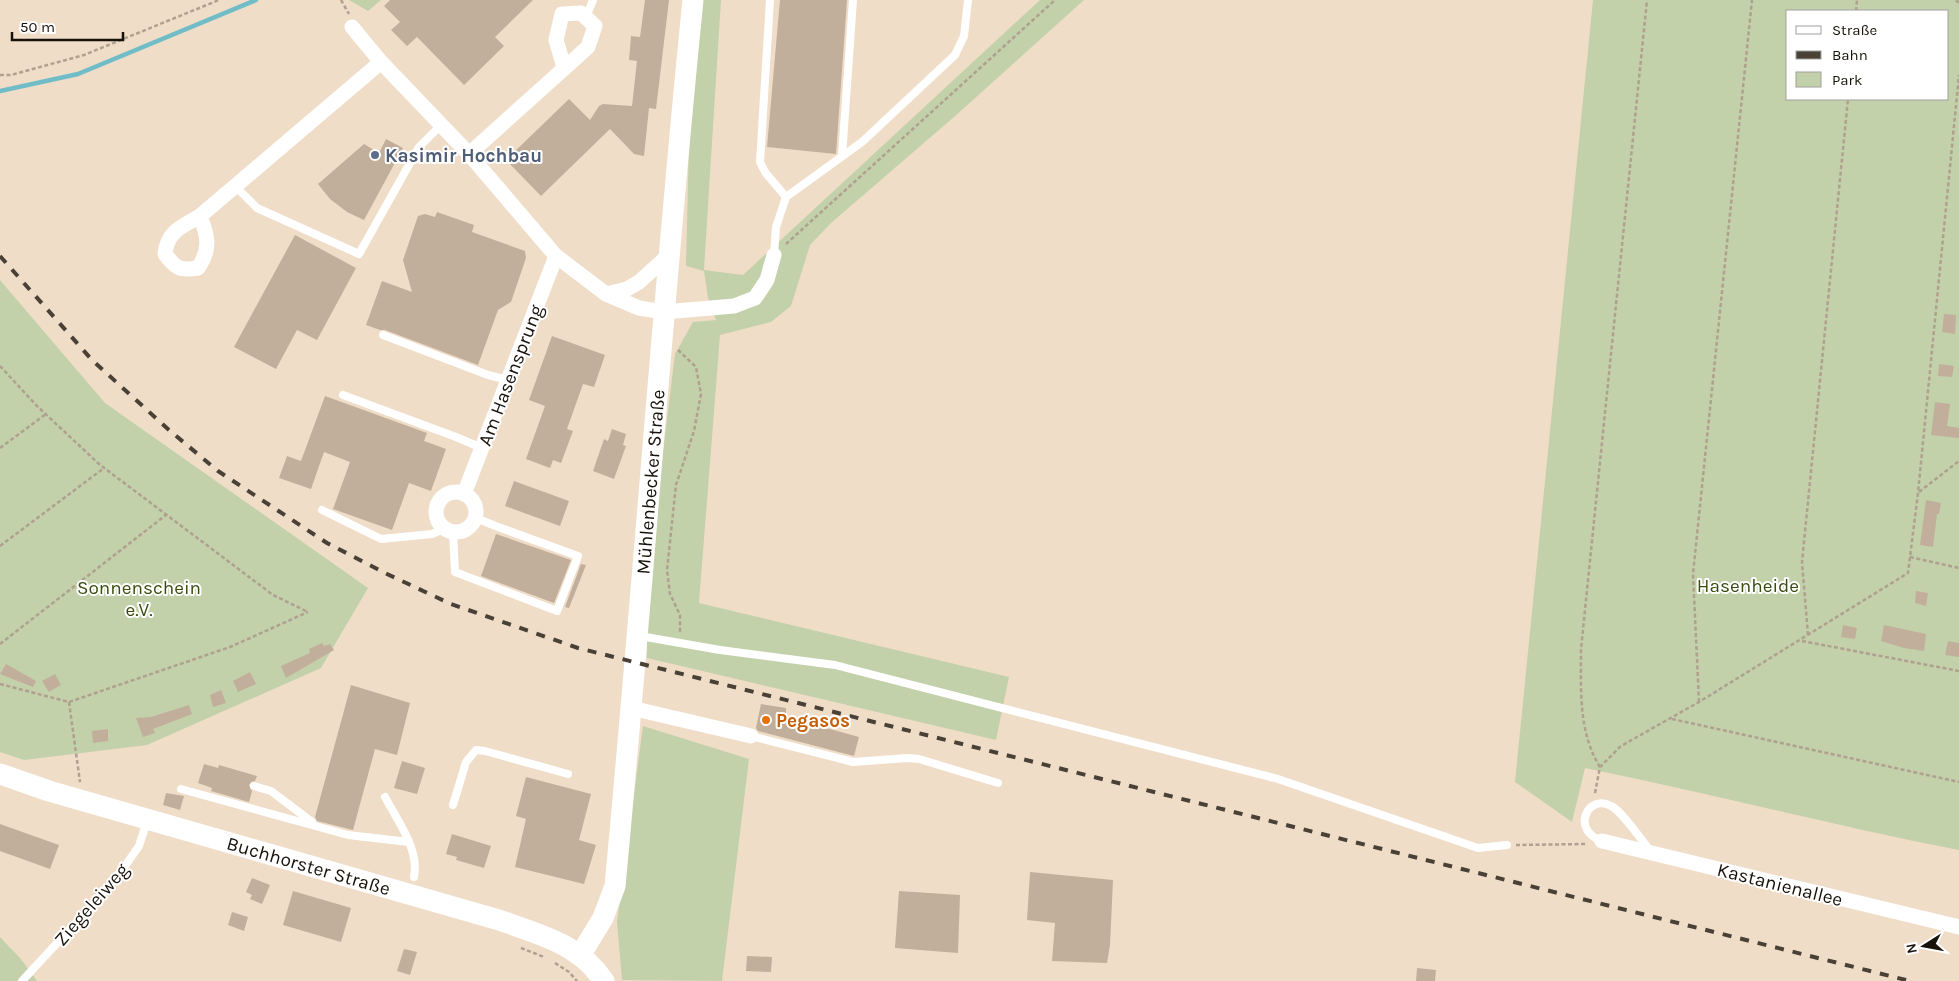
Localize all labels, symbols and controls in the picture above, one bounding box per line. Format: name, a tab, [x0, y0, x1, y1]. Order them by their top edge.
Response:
scale bar	[12, 10, 124, 42]
legend	[1786, 10, 1949, 100]
text: 50 m	[20, 18, 55, 36]
text: Straße	[1832, 21, 1877, 39]
text: Bahn	[1832, 46, 1868, 64]
text: Park	[1832, 71, 1862, 89]
place label: Kasimir Hochbau	[385, 145, 542, 167]
marker: Kasimir Hochbau	[369, 149, 381, 161]
street label: Am Hasensprung	[474, 302, 548, 449]
street label: Mühlenbecker Straße	[632, 388, 670, 575]
park label: Hasenheide	[1697, 575, 1799, 597]
park label: Sonnenschein e.V.	[77, 577, 201, 621]
place label: Pegasos	[776, 710, 850, 732]
marker: Pegasos	[760, 714, 772, 726]
street label: Buchhorster Straße	[224, 833, 393, 900]
street label: Ziegeleiweg	[50, 859, 134, 950]
street label: Kastanienallee	[1715, 859, 1845, 911]
north arrow	[1899, 921, 1949, 971]
text: N	[1902, 942, 1921, 955]

